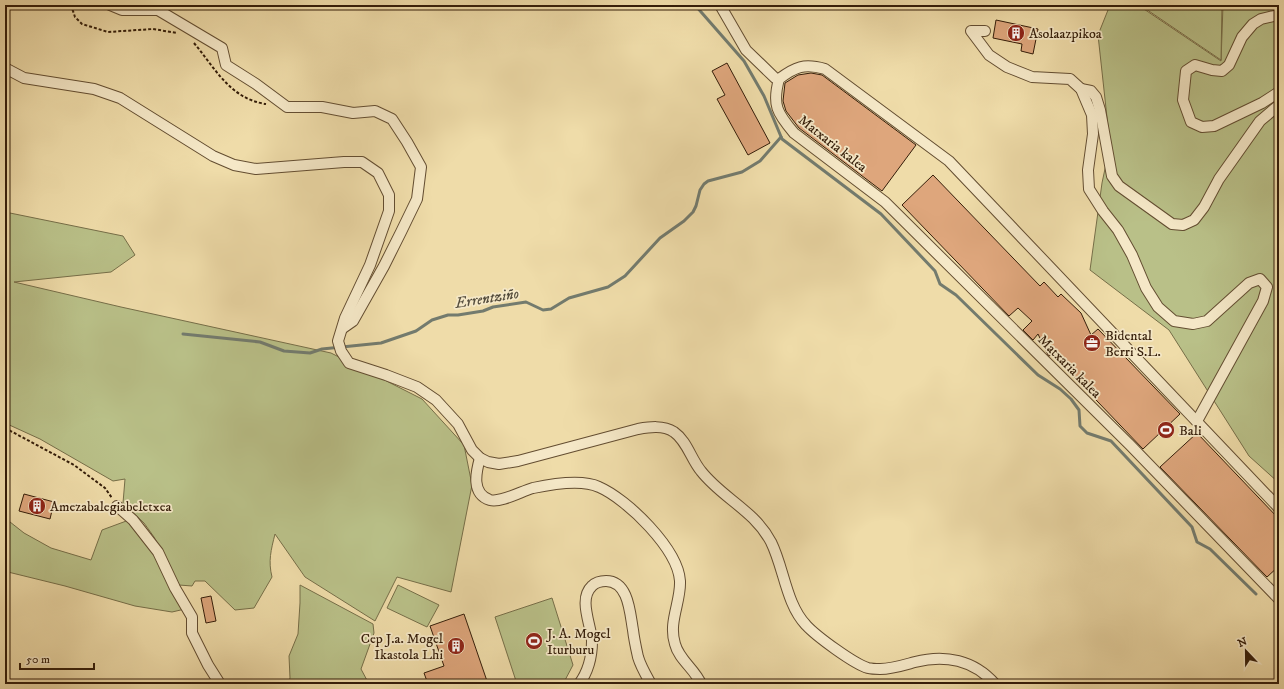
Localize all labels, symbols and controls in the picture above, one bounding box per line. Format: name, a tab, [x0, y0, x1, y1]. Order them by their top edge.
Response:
building icon: Asolaazpikoa	[1006, 23, 1026, 43]
place label: Asolaazpikoa	[1029, 25, 1102, 43]
street label: Matxaria kalea	[794, 111, 871, 176]
water label: Errentziño	[453, 284, 521, 313]
place label: Bidental Berri S.L.	[1105, 327, 1161, 361]
street label: Matxaria kalea	[1034, 331, 1105, 402]
office icon: Bidental Berri S.L.	[1082, 333, 1102, 353]
sports icon: Bali	[1156, 420, 1176, 440]
place label: Bali	[1179, 422, 1202, 440]
building icon: Amezabalegiabeletxea	[27, 496, 47, 516]
place label: Amezabalegiabeletxea	[50, 498, 171, 516]
place label: J. A. Mogel Iturburu	[545, 625, 611, 659]
place label: Cep J.a. Mogel Ikastola Lhi	[361, 630, 444, 664]
sports icon: J. A. Mogel Iturburu	[524, 631, 544, 651]
north arrow	[1226, 631, 1266, 671]
text: N	[1236, 634, 1249, 651]
building icon: Cep J.a. Mogel Ikastola Lhi	[446, 636, 466, 656]
scale bar	[20, 645, 94, 671]
text: 50 m	[26, 652, 50, 667]

